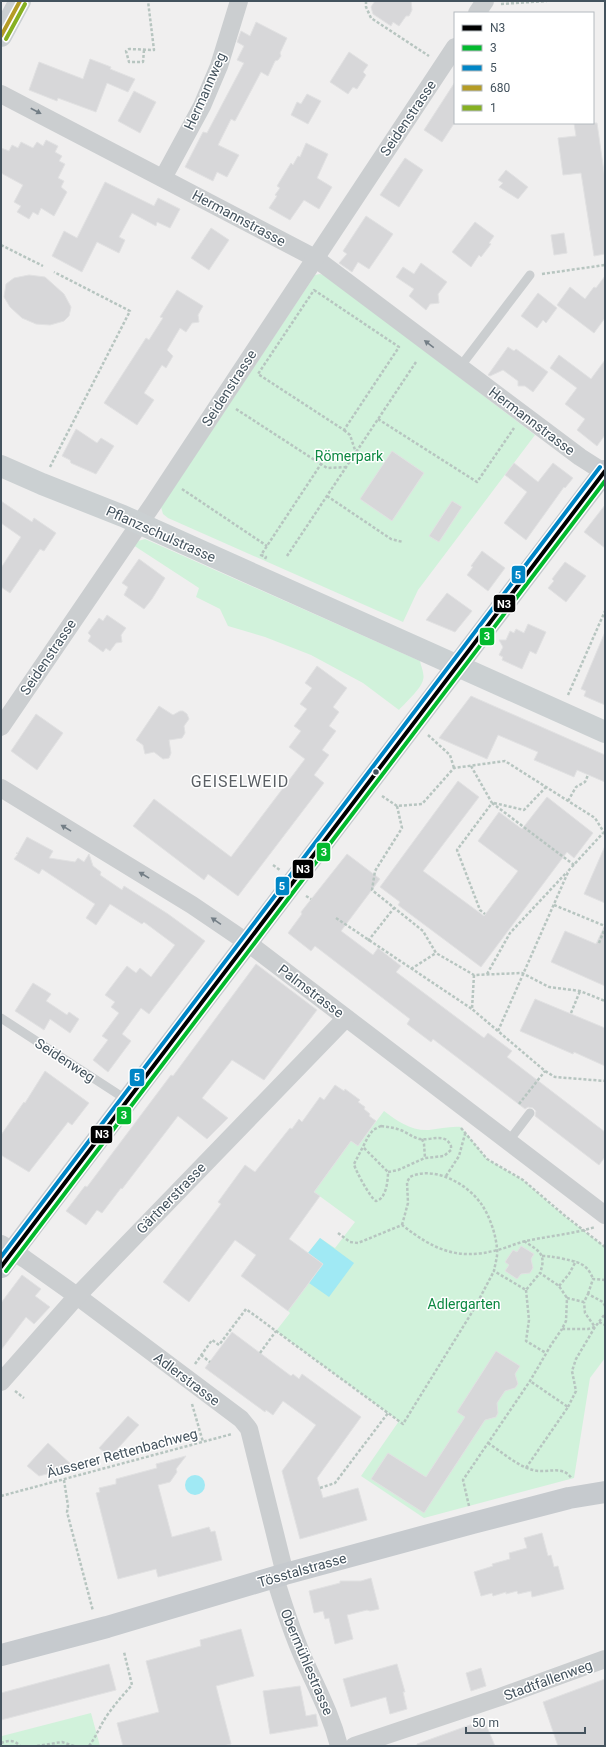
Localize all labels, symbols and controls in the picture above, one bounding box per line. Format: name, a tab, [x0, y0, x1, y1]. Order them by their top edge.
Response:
legend	[454, 12, 594, 124]
text: N3	[490, 21, 505, 35]
text: 3	[490, 41, 497, 55]
street label: Hermannweg	[181, 50, 229, 132]
text: 5	[490, 61, 497, 75]
street label: Seidenstrasse	[377, 77, 439, 159]
text: 680	[490, 81, 510, 95]
text: 1	[490, 101, 497, 115]
one-way arrow	[30, 108, 42, 114]
street label: Hermannstrasse	[190, 187, 288, 249]
one-way arrow	[424, 339, 435, 348]
street label: Seidenstrasse	[198, 347, 260, 429]
street label: Hermannstrasse	[486, 384, 578, 458]
park label: Römerpark	[315, 448, 384, 464]
street label: Pflanzschulstrasse	[104, 503, 218, 565]
line badge: 5	[511, 565, 526, 584]
text: 5	[515, 569, 521, 582]
line badge: N3	[493, 594, 516, 613]
text: N3	[497, 598, 511, 611]
street label: Seidenstrasse	[17, 616, 79, 698]
line badge: 3	[479, 627, 495, 646]
text: 3	[484, 630, 490, 643]
unlabelled marker	[371, 767, 381, 777]
district label: GEISELWEID	[191, 772, 289, 791]
one-way arrow	[60, 825, 72, 832]
line badge: 3	[316, 842, 331, 862]
text: 3	[321, 846, 327, 859]
line badge: N3	[292, 859, 314, 879]
text: N3	[296, 863, 310, 876]
one-way arrow	[138, 872, 150, 879]
line badge: 5	[275, 876, 290, 896]
text: 5	[279, 880, 285, 893]
one-way arrow	[211, 917, 221, 925]
street label: Palmstrasse	[275, 961, 347, 1021]
street label: Seidenweg	[32, 1035, 98, 1085]
line badge: 5	[129, 1068, 145, 1087]
text: 5	[134, 1071, 140, 1084]
line badge: 3	[116, 1106, 132, 1125]
text: 3	[121, 1109, 127, 1122]
line badge: N3	[90, 1125, 113, 1144]
text: N3	[95, 1128, 109, 1141]
street label: Gärtnerstrasse	[133, 1159, 209, 1237]
park label: Adlergarten	[428, 1296, 500, 1312]
street label: Adlerstrasse	[151, 1349, 223, 1409]
street label: Äusserer Rettenbachweg	[45, 1425, 199, 1481]
street label: Tösstalstrasse	[256, 1550, 348, 1590]
street label: Obermühlestrasse	[277, 1606, 337, 1718]
street label: Stadtfallenweg	[501, 1657, 595, 1703]
scale bar	[466, 1709, 585, 1735]
text: 50 m	[472, 1716, 499, 1730]

